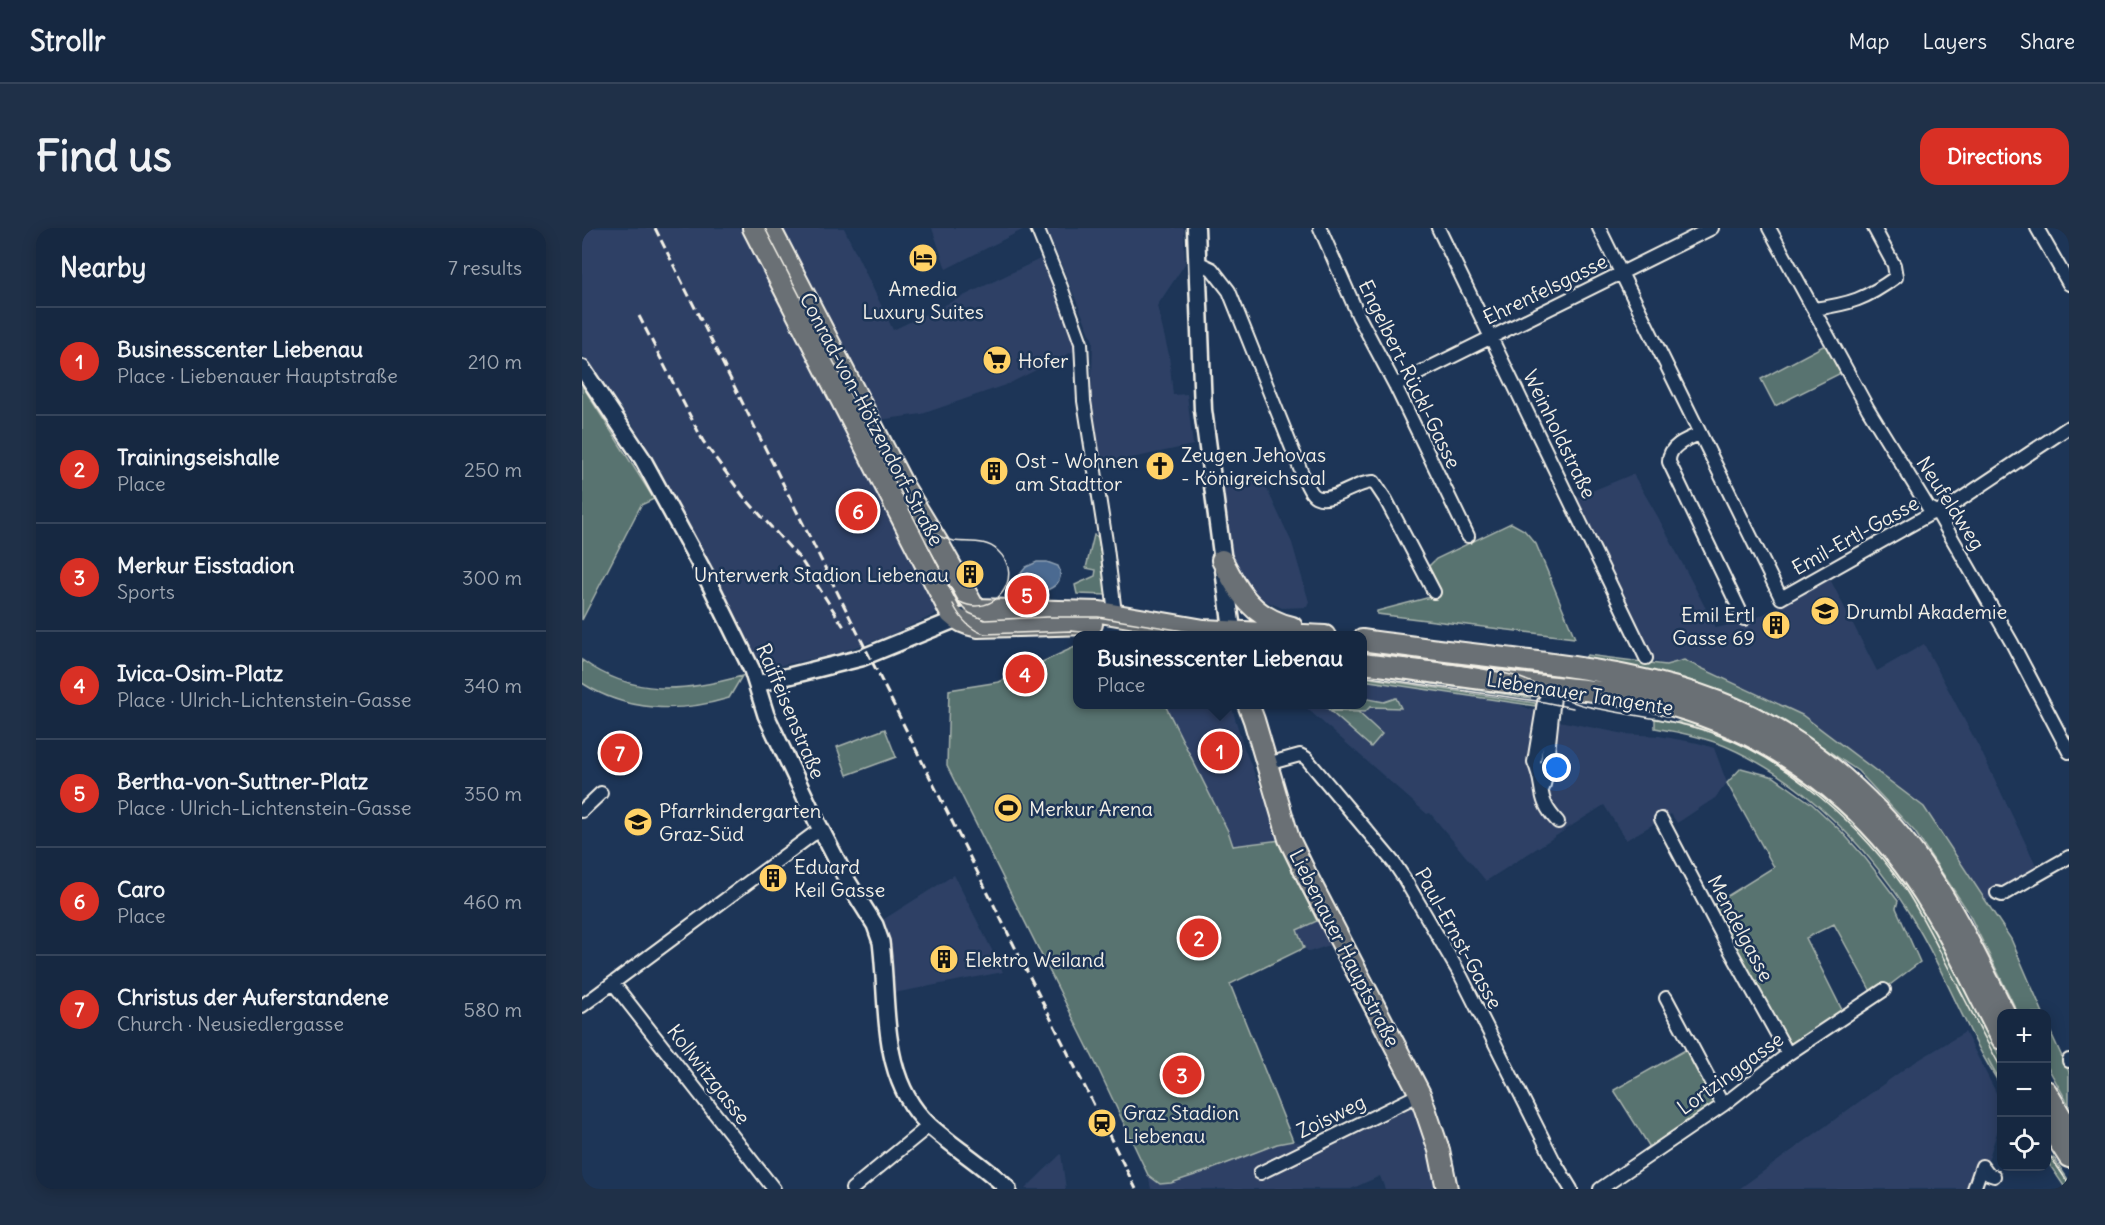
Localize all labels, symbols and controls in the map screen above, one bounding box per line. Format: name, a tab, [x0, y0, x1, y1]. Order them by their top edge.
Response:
text: Strollr	[30, 23, 105, 59]
text: Map	[1849, 28, 1889, 55]
text: Layers	[1922, 28, 1987, 55]
text: Share	[2020, 28, 2075, 55]
button: Directions	[1920, 128, 2069, 185]
text: Find us	[36, 130, 172, 182]
hotel icon: Amedia Luxury Suites	[907, 242, 939, 274]
street label: Ehrenfelsgasse	[1479, 248, 1611, 330]
text: Nearby	[60, 251, 146, 284]
text: 7 results	[448, 255, 522, 280]
place label: Amedia Luxury Suites	[862, 276, 984, 324]
street label: Engelbert-Rückl-Gasse	[1353, 276, 1467, 472]
street label: Conrad-von-Hötzendorf-Straße	[795, 288, 949, 550]
text: Businesscenter Liebenau	[117, 335, 363, 363]
supermarket icon: Hofer	[981, 344, 1013, 376]
place label: Hofer	[1018, 348, 1068, 373]
text: 1	[76, 349, 83, 374]
text: 210 m	[468, 349, 522, 374]
text: Place · Liebenauer Hauptstraße	[117, 363, 398, 388]
street label: Weinholdstraße	[1518, 366, 1602, 502]
place label: Zeugen Jehovas - Königreichsaal	[1181, 442, 1326, 490]
text: Trainingseishalle	[117, 443, 280, 471]
place label: Ost - Wohnen am Stadttor	[1015, 448, 1139, 496]
church icon: Zeugen Jehovas - Königreichsaal	[1144, 450, 1176, 482]
street label: Neufeldweg	[1911, 451, 1991, 555]
building icon: Ost - Wohnen am Stadttor	[978, 455, 1010, 487]
text: 2	[74, 457, 85, 482]
text: 250 m	[464, 457, 522, 482]
text: Place	[117, 471, 165, 496]
pin: 6	[838, 488, 878, 534]
street label: Emil-Ertl-Gasse	[1787, 490, 1923, 580]
text: Merkur Eisstadion	[117, 551, 295, 579]
building icon: Unterwerk Stadion Liebenau	[954, 558, 986, 590]
place label: Unterwerk Stadion Liebenau	[694, 562, 949, 587]
text: 3	[74, 565, 85, 590]
text: 300 m	[462, 565, 522, 590]
pin: 5	[1008, 572, 1046, 617]
text: Sports	[117, 579, 175, 604]
school or university icon: Drumbl Akademie	[1809, 595, 1841, 627]
place label: Drumbl Akademie	[1846, 599, 2007, 624]
place label: Emil Ertl Gasse 69	[1672, 602, 1755, 650]
building icon: Emil Ertl Gasse 69	[1760, 609, 1792, 641]
popup	[1073, 631, 1367, 709]
street label: Raiffeisenstraße	[751, 640, 831, 782]
text: Businesscenter Liebenau	[1097, 644, 1343, 672]
pin: 4	[1006, 652, 1044, 696]
text: Ivica-Osim-Platz	[117, 659, 283, 687]
street label: Liebenauer Tangente	[1485, 666, 1675, 720]
text: Place	[1097, 672, 1145, 697]
text: 4	[74, 673, 85, 698]
text: 340 m	[464, 673, 522, 698]
text: Place · Ulrich-Lichtenstein-Gasse	[117, 687, 412, 712]
pin: 1	[1200, 728, 1240, 774]
pin: 7	[600, 730, 639, 776]
your location	[1542, 753, 1571, 782]
text: Bertha-von-Suttner-Platz	[117, 767, 368, 795]
text: 5	[74, 781, 85, 806]
text: 350 m	[464, 781, 522, 806]
sports icon: Merkur Arena	[992, 792, 1024, 824]
text: Place · Ulrich-Lichtenstein-Gasse	[117, 795, 412, 820]
place label: Merkur Arena	[1029, 796, 1153, 821]
place label: Pfarrkindergarten Graz-Süd	[659, 798, 821, 846]
school or university icon: Pfarrkindergarten Graz-Süd	[622, 806, 654, 838]
street label: Liebenauer Hauptstraße	[1284, 845, 1406, 1051]
place label: Eduard Keil Gasse	[794, 854, 885, 902]
building icon: Eduard Keil Gasse	[757, 862, 789, 894]
street label: Paul-Ernst-Gasse	[1410, 863, 1508, 1013]
street label: Mendelgasse	[1703, 871, 1779, 985]
text: Caro	[117, 875, 165, 903]
text: 6	[74, 889, 85, 914]
text: 460 m	[463, 889, 522, 914]
text: Place	[117, 903, 165, 928]
pin: 2	[1180, 916, 1218, 960]
building icon: Elektro Weiland	[928, 943, 960, 975]
place label: Elektro Weiland	[965, 947, 1105, 972]
text: Christus der Auferstandene	[117, 983, 389, 1011]
text: 7	[75, 997, 84, 1022]
text: 580 m	[464, 997, 522, 1022]
map controls	[1997, 1009, 2051, 1171]
button: +	[1997, 1009, 2051, 1063]
text: Church · Neusiedlergasse	[117, 1011, 344, 1036]
street label: Kollwitzgasse	[662, 1019, 756, 1129]
street label: Lortzinggasse	[1672, 1026, 1788, 1120]
pin: 3	[1162, 1052, 1202, 1098]
button: −	[1997, 1063, 2051, 1117]
street label: Zoisweg	[1293, 1089, 1369, 1143]
place label: Graz Stadion Liebenau	[1123, 1100, 1239, 1148]
station icon: Graz Stadion Liebenau	[1086, 1107, 1118, 1139]
button: locate	[1997, 1117, 2051, 1171]

